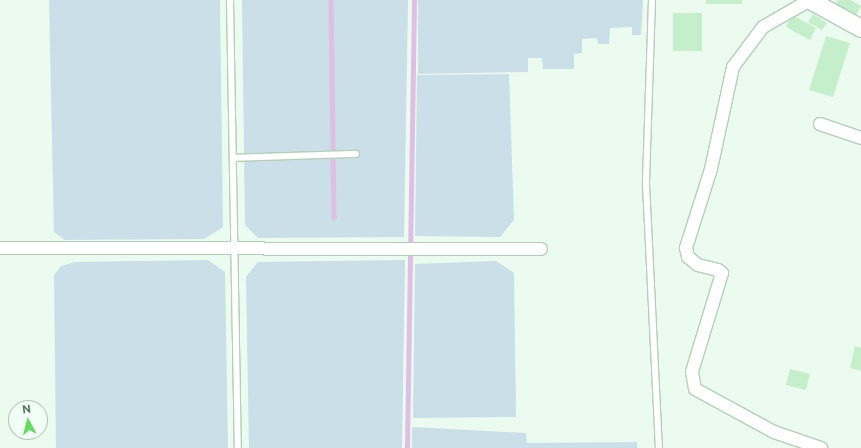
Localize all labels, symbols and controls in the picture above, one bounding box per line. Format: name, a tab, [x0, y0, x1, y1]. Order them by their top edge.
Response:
north arrow	[8, 400, 48, 440]
text: N	[22, 403, 32, 416]

